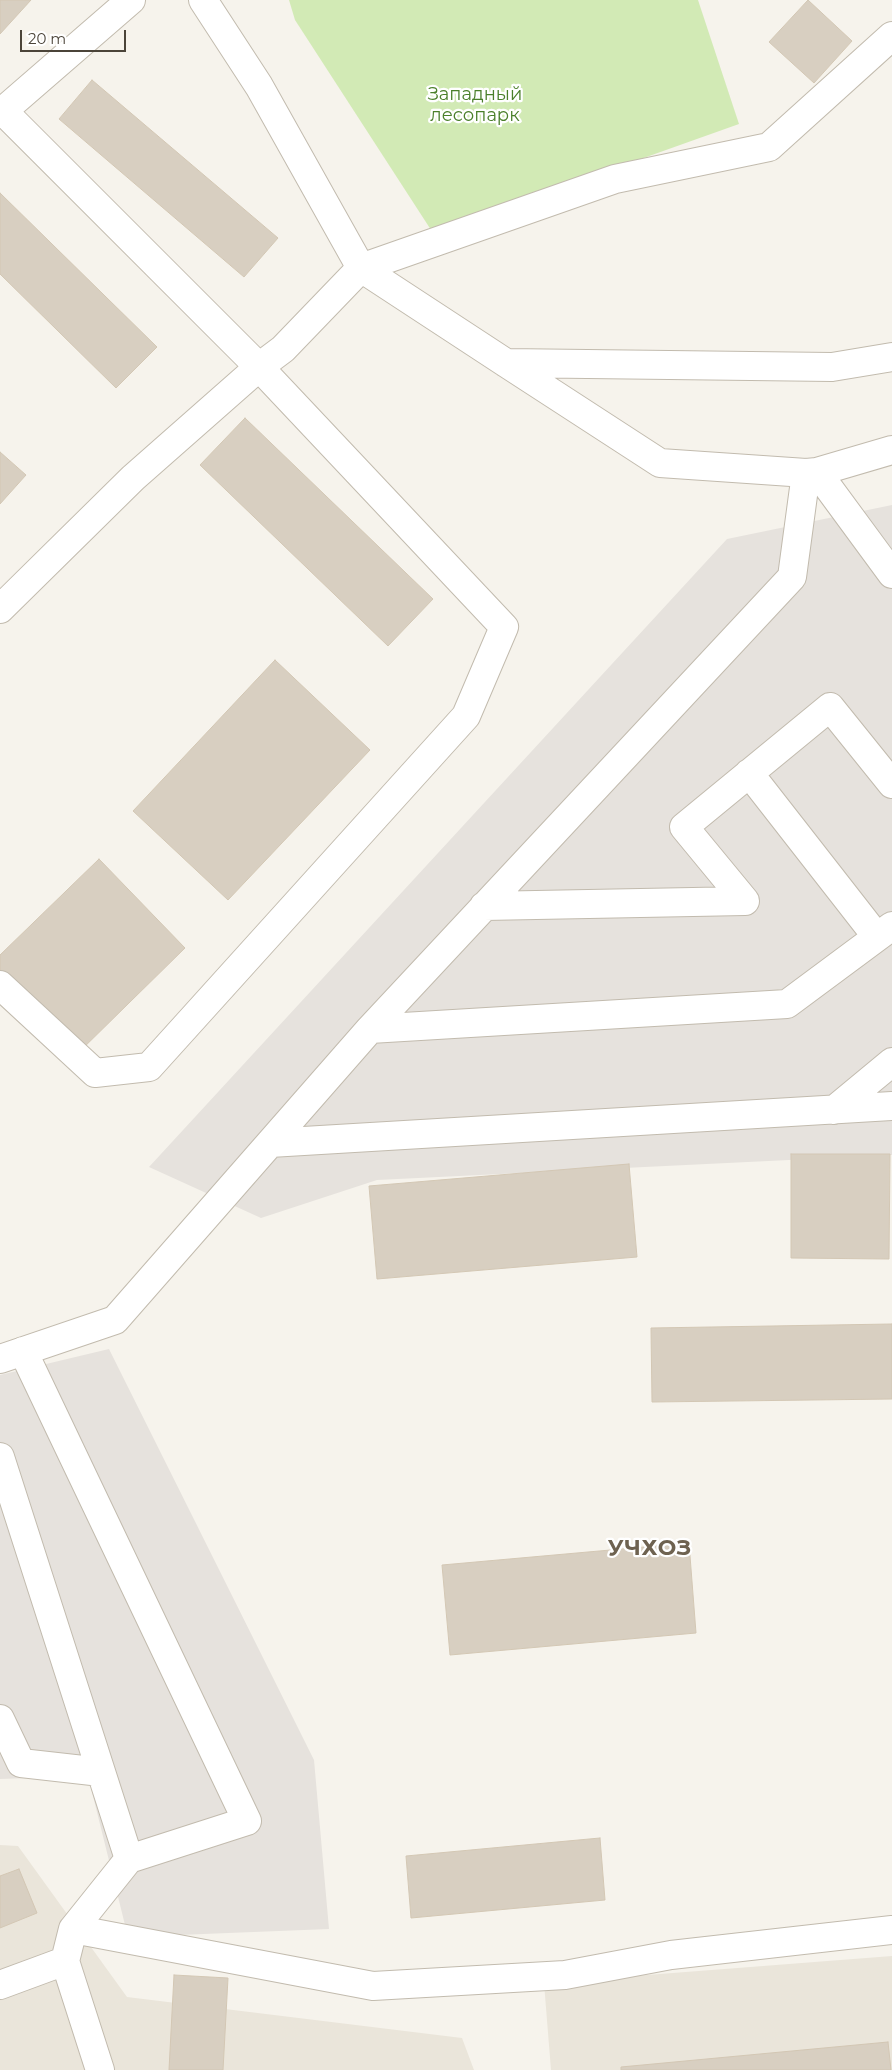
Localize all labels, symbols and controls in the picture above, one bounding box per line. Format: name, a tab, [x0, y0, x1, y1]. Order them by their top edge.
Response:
scale bar	[22, 20, 129, 52]
text: 20 m	[28, 29, 66, 48]
park label: Западный лесопарк	[428, 84, 522, 126]
district label: УЧХОЗ	[607, 1536, 693, 1562]

